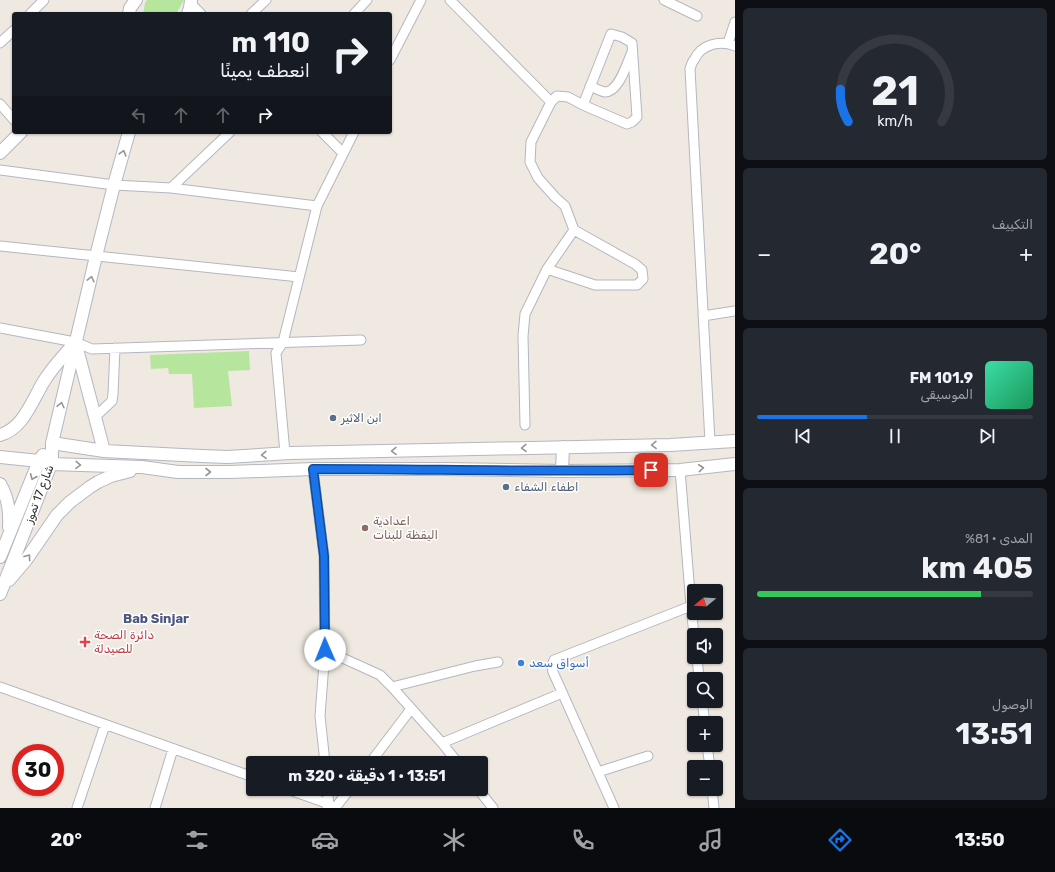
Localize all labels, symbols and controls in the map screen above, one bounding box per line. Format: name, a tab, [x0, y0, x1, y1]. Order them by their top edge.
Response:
text: 110 m	[232, 26, 310, 59]
icon: right	[324, 28, 376, 80]
text: انعطف يمينًا	[220, 60, 310, 82]
text: 21	[871, 66, 919, 115]
icon: left	[128, 104, 150, 126]
icon: ahead	[170, 104, 192, 126]
icon: ahead	[212, 104, 234, 126]
icon: right	[254, 104, 276, 126]
text: km/h	[877, 113, 913, 130]
one-way arrow	[118, 150, 127, 157]
text: التكييف	[992, 217, 1033, 232]
text: 20°	[869, 236, 921, 272]
text: −	[757, 241, 771, 268]
text: +	[1019, 241, 1033, 268]
one-way arrow	[86, 276, 94, 282]
text: 101.9 FM	[910, 369, 973, 387]
text: الموسيقى	[921, 387, 973, 402]
one-way arrow	[56, 402, 64, 408]
place label: ابن الاثير	[340, 411, 382, 426]
marker: ابن الاثير	[328, 413, 338, 423]
icon: previous	[792, 425, 814, 447]
icon: pause	[884, 425, 906, 447]
icon: next	[976, 425, 998, 447]
one-way arrow	[651, 441, 657, 449]
one-way arrow	[521, 444, 527, 452]
one-way arrow	[391, 447, 397, 455]
one-way arrow	[261, 450, 267, 459]
pin	[634, 453, 668, 487]
icon: arrive	[640, 459, 662, 481]
one-way arrow	[75, 461, 81, 469]
street label: شارع 17 تموز	[21, 463, 58, 527]
one-way arrow	[698, 463, 704, 472]
one-way arrow	[205, 468, 211, 476]
one-way arrow	[29, 473, 37, 480]
place label: اطفاء الشفاء	[514, 480, 578, 494]
marker: اطفاء الشفاء	[501, 482, 511, 492]
place label: اعدادية اليقظة للبنات	[373, 514, 438, 542]
marker: اعدادية اليقظة للبنات	[360, 523, 370, 533]
text: المدى · 81%	[965, 531, 1033, 546]
text: 405 km	[921, 550, 1033, 586]
one-way arrow	[23, 554, 31, 561]
north arrow	[687, 584, 723, 620]
map controls	[687, 584, 723, 796]
district label: Bab Sinjar	[123, 611, 189, 626]
place label: دائرة الصحة للصيدلة	[94, 628, 154, 656]
button: sound	[687, 628, 723, 664]
position arrow	[304, 629, 346, 671]
marker: دائرة الصحة للصيدلة	[79, 636, 91, 648]
place label: أسواق سعد	[529, 656, 589, 671]
marker: أسواق سعد	[516, 658, 526, 668]
button: search	[687, 672, 723, 708]
text: الوصول	[992, 697, 1033, 712]
button: +	[687, 716, 723, 752]
text: 13:51	[955, 716, 1033, 752]
speed limit sign: 30	[12, 744, 64, 796]
button: −	[687, 760, 723, 796]
text: 13:51 · 1 دقيقة · 320 m	[288, 767, 446, 785]
icon: filters	[183, 826, 211, 854]
icon: car	[311, 826, 339, 854]
icon: climate	[440, 826, 468, 854]
icon: phone	[569, 826, 597, 854]
icon: music	[697, 826, 725, 854]
icon: directions	[826, 826, 854, 854]
text: 20°	[50, 829, 82, 851]
text: 13:50	[955, 829, 1005, 851]

